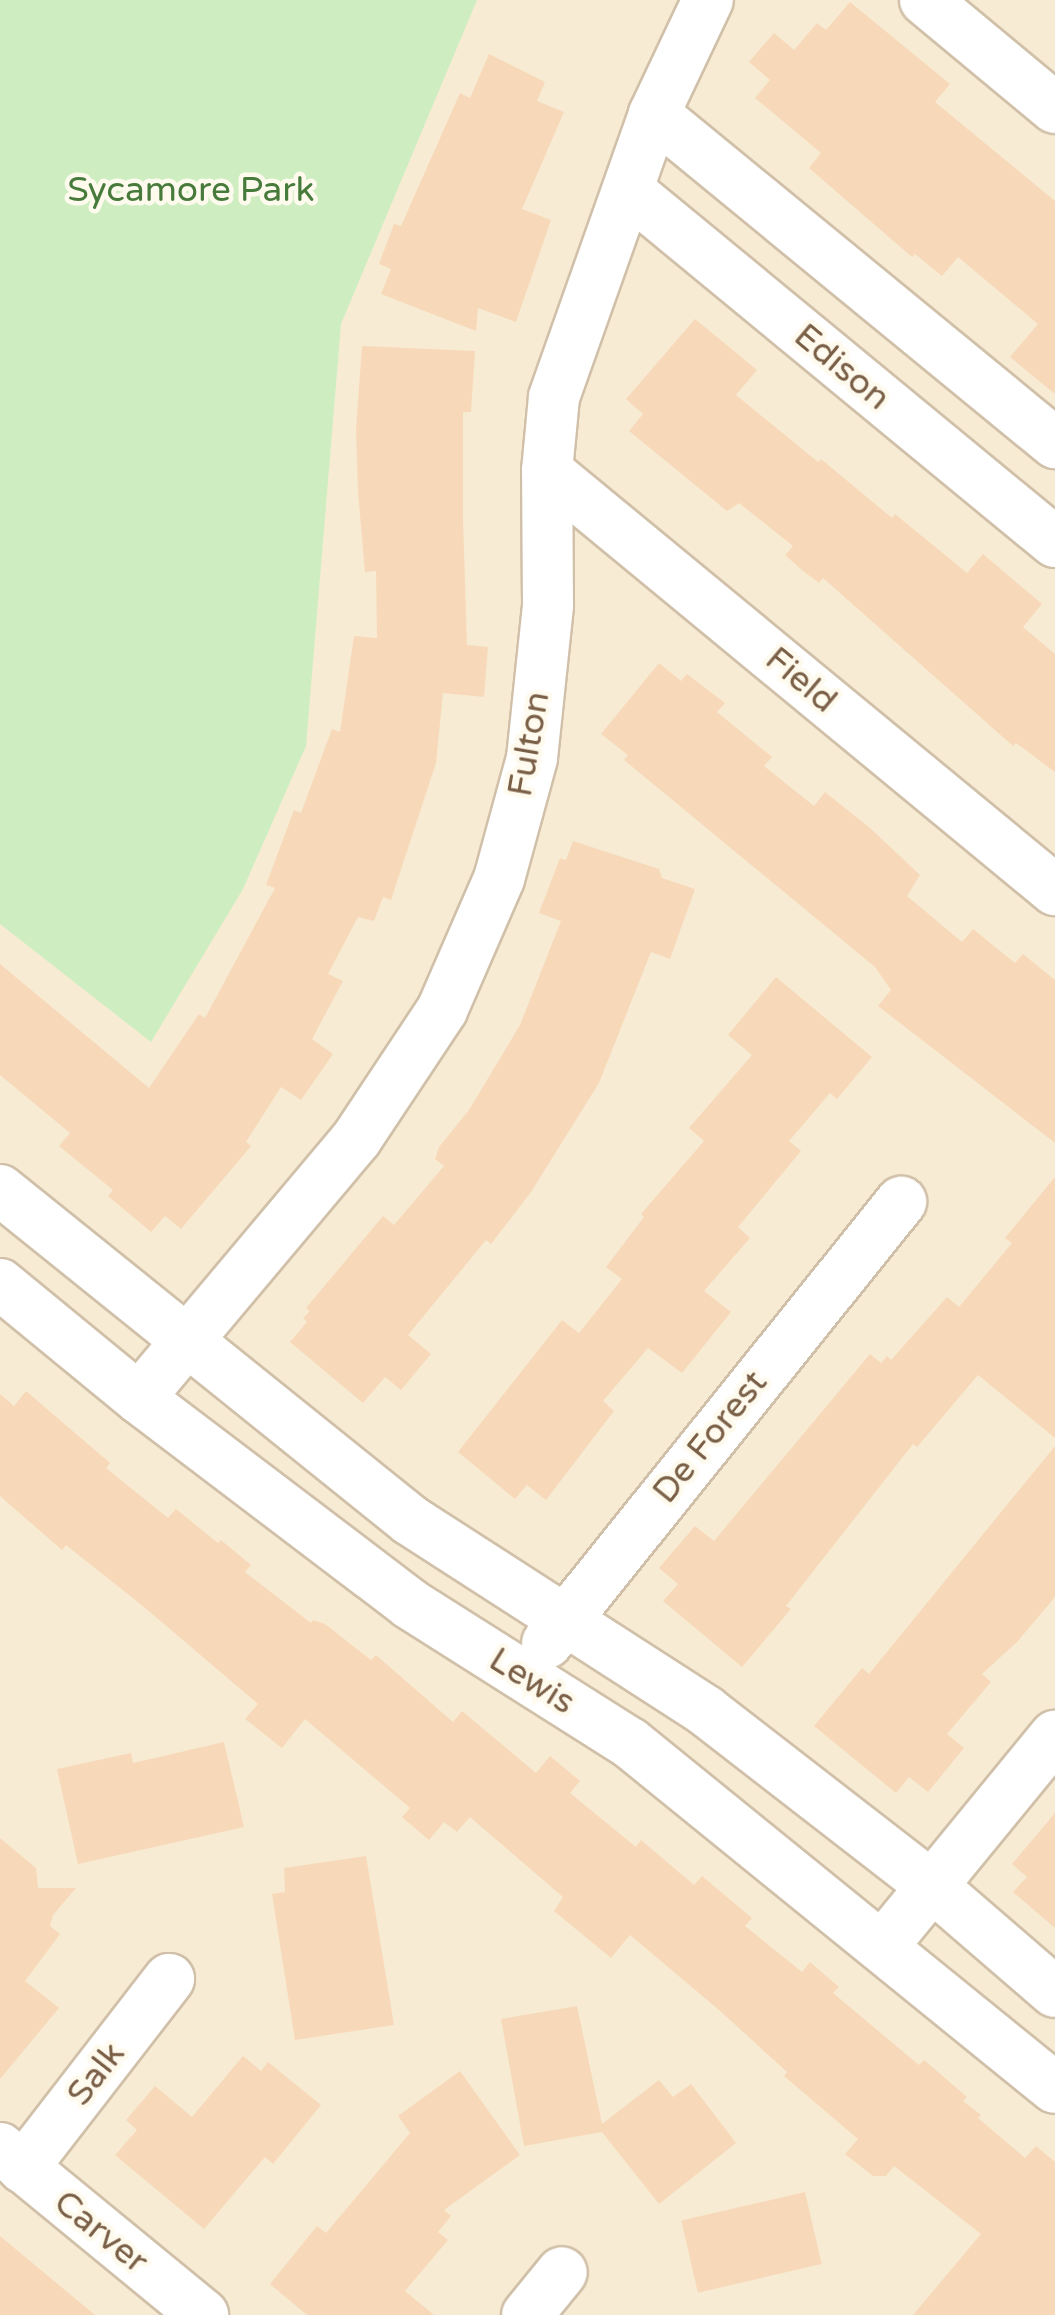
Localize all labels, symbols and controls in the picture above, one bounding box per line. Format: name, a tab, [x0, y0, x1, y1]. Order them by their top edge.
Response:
park label: Sycamore Park	[67, 169, 315, 211]
street label: Edison	[786, 315, 898, 419]
street label: Field	[757, 638, 845, 722]
street label: Fulton	[499, 688, 559, 800]
street label: De Forest	[644, 1362, 776, 1512]
street label: Lewis	[481, 1639, 583, 1723]
street label: Salk	[58, 2034, 134, 2114]
street label: Carver	[45, 2181, 157, 2283]

